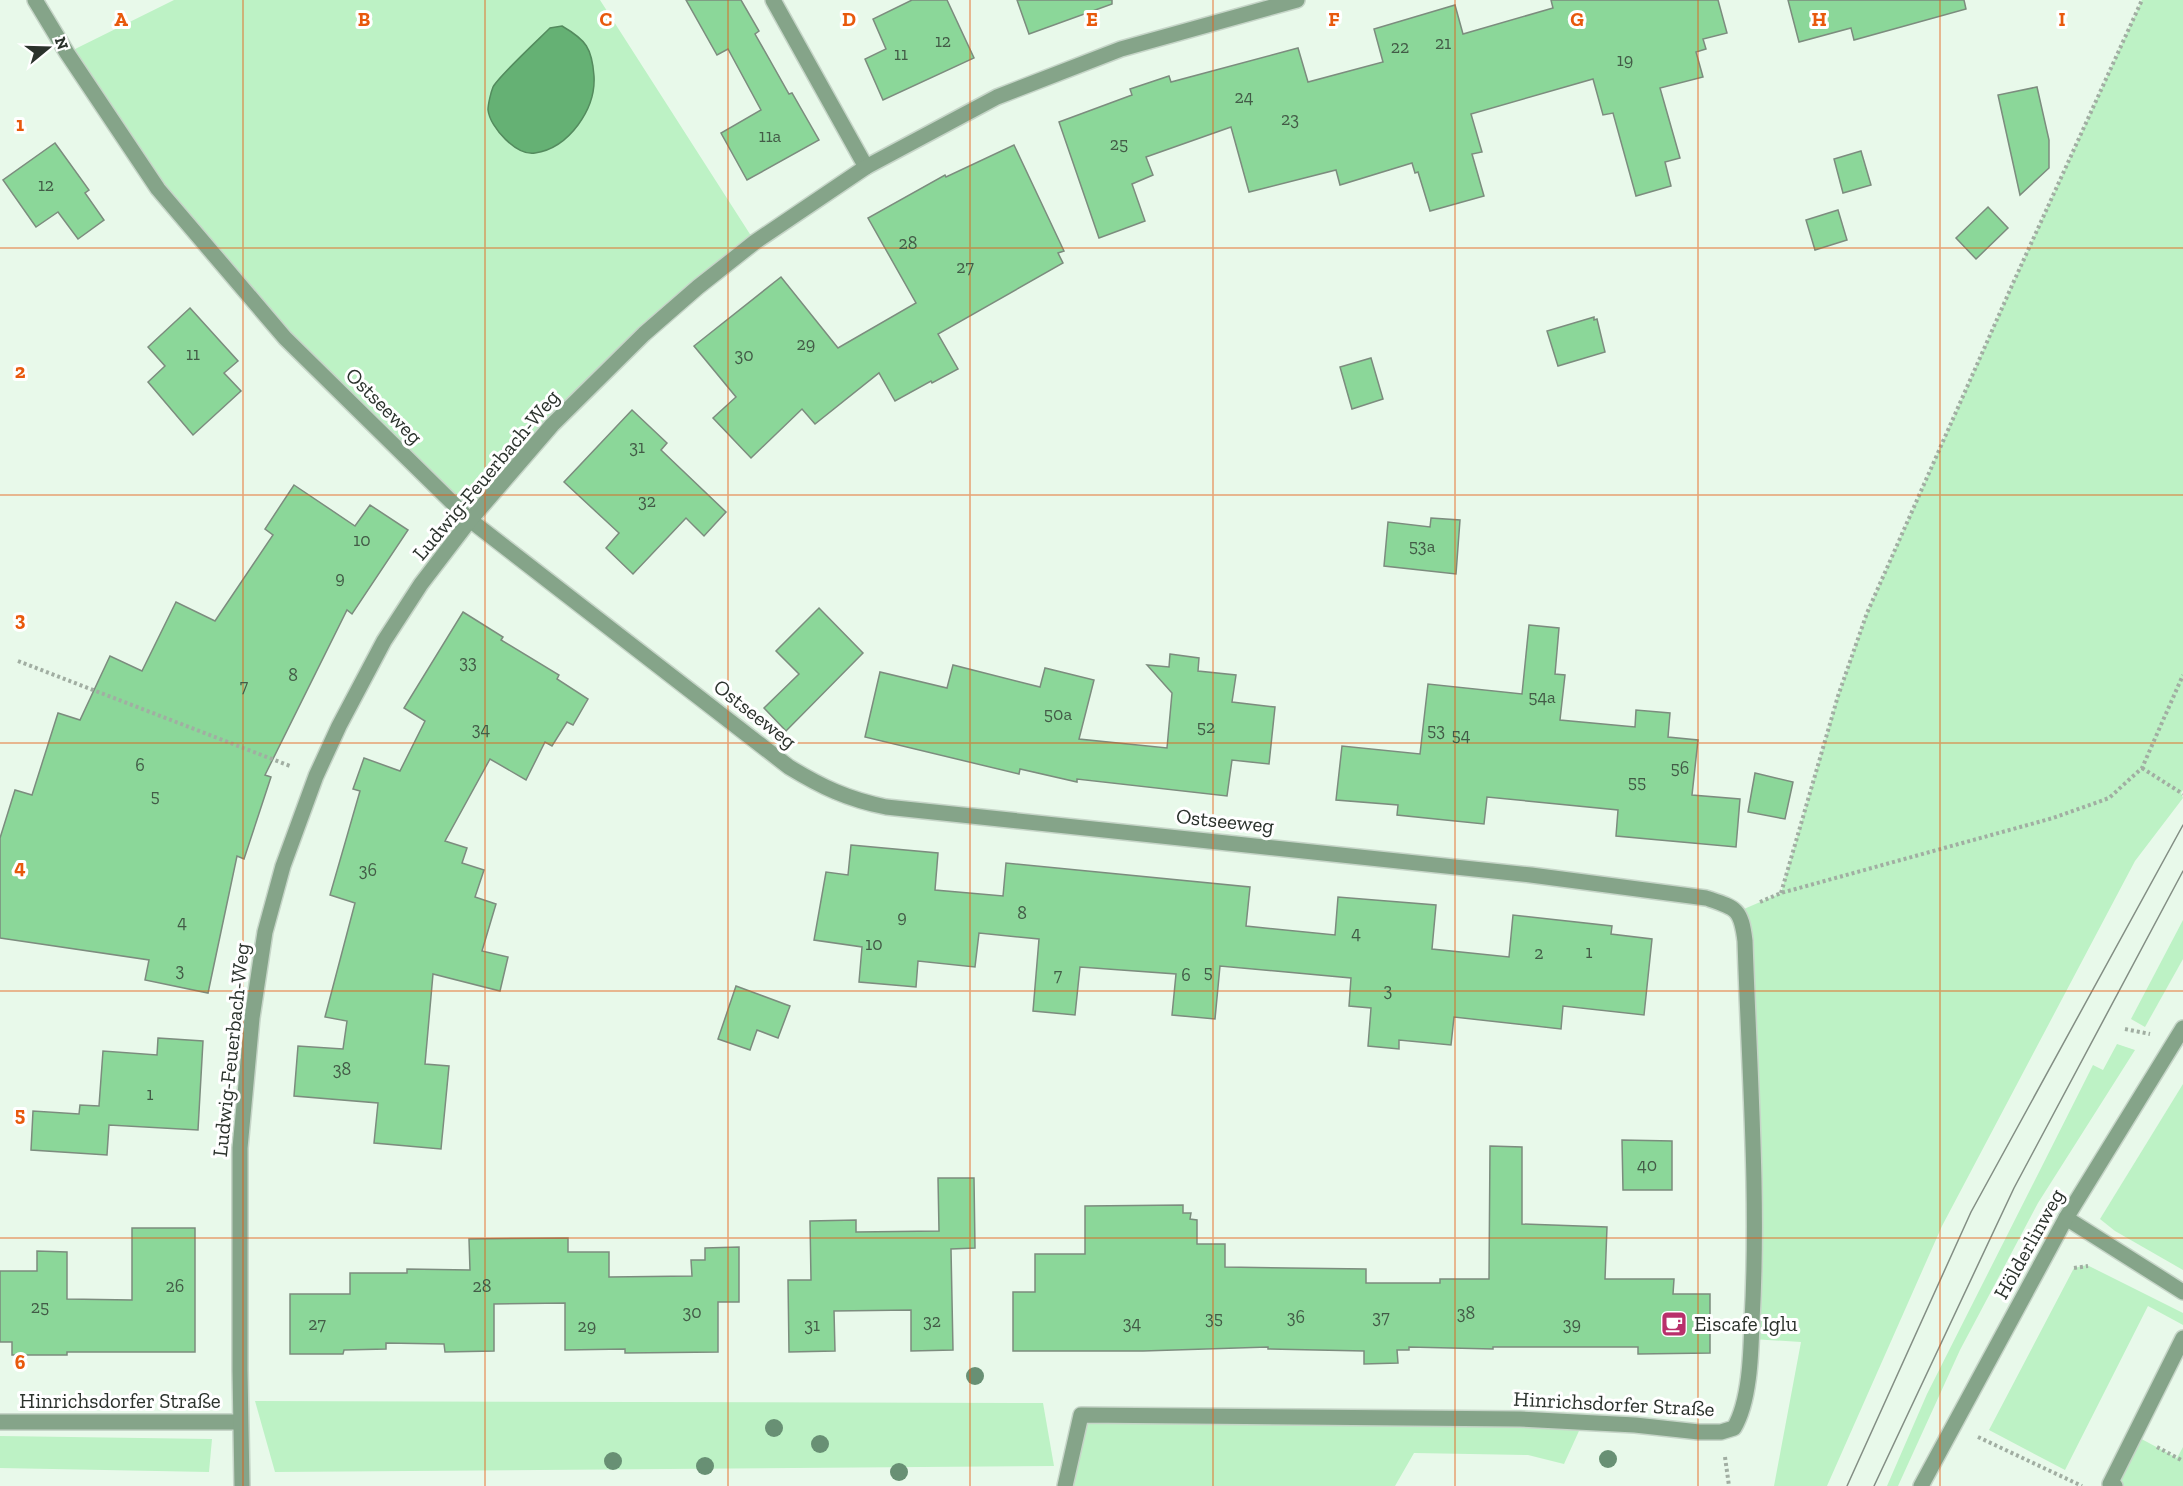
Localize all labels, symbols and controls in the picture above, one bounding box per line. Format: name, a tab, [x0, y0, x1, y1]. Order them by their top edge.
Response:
text: A	[114, 7, 128, 31]
text: B	[358, 7, 370, 31]
text: C	[600, 7, 613, 31]
text: D	[842, 7, 856, 31]
text: E	[1086, 7, 1098, 31]
text: F	[1328, 7, 1340, 31]
text: G	[1570, 7, 1584, 31]
text: H	[1811, 7, 1827, 31]
text: I	[2058, 7, 2066, 31]
north arrow	[18, 18, 78, 78]
house number: 12	[935, 30, 951, 52]
house number: 21	[1435, 32, 1451, 54]
text: N	[51, 34, 73, 52]
house number: 22	[1391, 36, 1409, 58]
house number: 11	[894, 43, 908, 65]
house number: 19	[1617, 49, 1633, 71]
house number: 24	[1235, 86, 1254, 108]
house number: 23	[1281, 108, 1299, 130]
text: 1	[16, 112, 24, 136]
house number: 11a	[759, 125, 782, 147]
house number: 25	[1110, 133, 1128, 155]
house number: 12	[38, 174, 54, 196]
house number: 28	[899, 232, 917, 254]
house number: 27	[956, 256, 974, 278]
house number: 29	[797, 333, 815, 355]
house number: 11	[186, 343, 200, 365]
house number: 30	[734, 344, 754, 366]
text: 2	[15, 359, 26, 383]
street label: Ostseeweg	[341, 362, 428, 450]
street label: Ludwig-Feuerbach-Weg	[407, 384, 565, 565]
house number: 31	[629, 436, 645, 458]
house number: 32	[638, 490, 656, 512]
house number: 10	[353, 529, 371, 551]
house number: 53a	[1409, 535, 1436, 557]
house number: 9	[335, 567, 345, 589]
text: 3	[15, 607, 26, 631]
house number: 33	[459, 651, 477, 673]
house number: 8	[288, 664, 298, 686]
street label: Ostseeweg	[709, 674, 802, 754]
house number: 7	[240, 675, 249, 697]
house number: 54a	[1528, 686, 1556, 708]
house number: 50a	[1044, 703, 1072, 725]
house number: 52	[1197, 716, 1215, 738]
house number: 34	[472, 718, 491, 740]
house number: 53	[1427, 719, 1445, 741]
house number: 54	[1452, 724, 1471, 746]
house number: 6	[135, 754, 145, 776]
house number: 56	[1671, 757, 1689, 779]
house number: 55	[1628, 771, 1646, 793]
house number: 5	[150, 785, 160, 807]
street label: Ostseeweg	[1175, 803, 1276, 838]
text: 4	[14, 855, 26, 879]
house number: 36	[359, 859, 377, 881]
house number: 8	[1017, 902, 1027, 924]
house number: 9	[897, 906, 907, 928]
house number: 4	[177, 911, 187, 933]
house number: 4	[1351, 922, 1361, 944]
house number: 10	[865, 933, 883, 955]
street label: Ludwig-Feuerbach-Weg	[207, 941, 254, 1158]
house number: 1	[1586, 941, 1593, 963]
house number: 2	[1534, 942, 1544, 964]
house number: 3	[176, 959, 185, 981]
house number: 5	[1203, 961, 1213, 983]
house number: 7	[1054, 964, 1063, 986]
house number: 6	[1181, 964, 1191, 986]
house number: 3	[1384, 979, 1393, 1001]
house number: 38	[333, 1058, 351, 1080]
house number: 1	[147, 1083, 154, 1105]
text: 5	[15, 1102, 25, 1126]
house number: 40	[1637, 1154, 1657, 1176]
street label: Hölderlinweg	[1988, 1184, 2069, 1303]
house number: 26	[166, 1275, 184, 1297]
house number: 28	[473, 1275, 491, 1297]
house number: 25	[31, 1296, 49, 1318]
house number: 30	[682, 1301, 702, 1323]
house number: 38	[1457, 1302, 1475, 1324]
house number: 36	[1287, 1306, 1305, 1328]
house number: 37	[1372, 1306, 1390, 1328]
house number: 35	[1205, 1307, 1223, 1329]
cafe icon: Eiscafe Iglu	[1659, 1309, 1689, 1339]
house number: 32	[923, 1310, 941, 1332]
place label: Eiscafe Iglu	[1694, 1311, 1798, 1336]
house number: 34	[1123, 1312, 1142, 1334]
house number: 27	[308, 1313, 326, 1335]
house number: 39	[1563, 1313, 1581, 1335]
house number: 31	[804, 1314, 820, 1336]
house number: 29	[578, 1315, 596, 1337]
text: 6	[15, 1350, 26, 1374]
street label: Hinrichsdorfer Straße	[1513, 1386, 1715, 1421]
street label: Hinrichsdorfer Straße	[19, 1388, 221, 1413]

